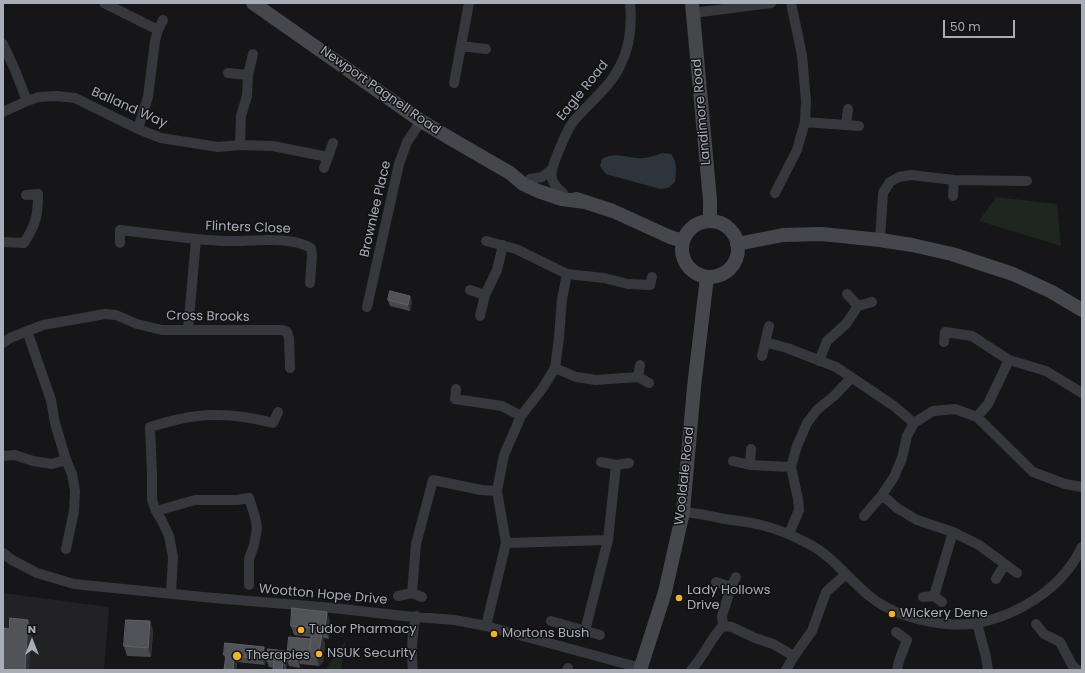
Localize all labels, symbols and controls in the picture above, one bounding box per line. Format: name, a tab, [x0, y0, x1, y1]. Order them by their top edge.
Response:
scale bar	[945, 12, 1017, 38]
text: 50 m	[950, 18, 981, 35]
street label: Newport Pagnell Road	[317, 44, 443, 138]
street label: Eagle Road	[554, 58, 612, 124]
street label: Landimore Road	[690, 58, 714, 166]
street label: Balland Way	[89, 84, 169, 132]
street label: Brownlee Place	[357, 159, 395, 259]
street label: Flinters Close	[205, 219, 291, 237]
street label: Cross Brooks	[166, 308, 250, 326]
street label: Wooldale Road	[672, 426, 698, 526]
street label: Wootton Hope Drive	[258, 582, 388, 608]
place label: Lady Hollows Drive	[687, 583, 770, 614]
marker: Lady Hollows Drive	[674, 593, 684, 603]
place label: Wickery Dene	[900, 606, 988, 622]
marker: Wickery Dene	[887, 609, 897, 619]
north arrow	[12, 621, 52, 661]
text: N	[28, 621, 36, 637]
place label: Tudor Pharmacy	[309, 622, 417, 638]
marker: Tudor Pharmacy	[296, 625, 306, 635]
place label: Mortons Bush	[502, 626, 589, 642]
marker: Mortons Bush	[489, 629, 499, 639]
place label: NSUK Security	[327, 646, 416, 662]
place label: Therapies	[246, 648, 310, 664]
marker: NSUK Security	[314, 649, 324, 659]
marker: Therapies	[231, 650, 243, 662]

